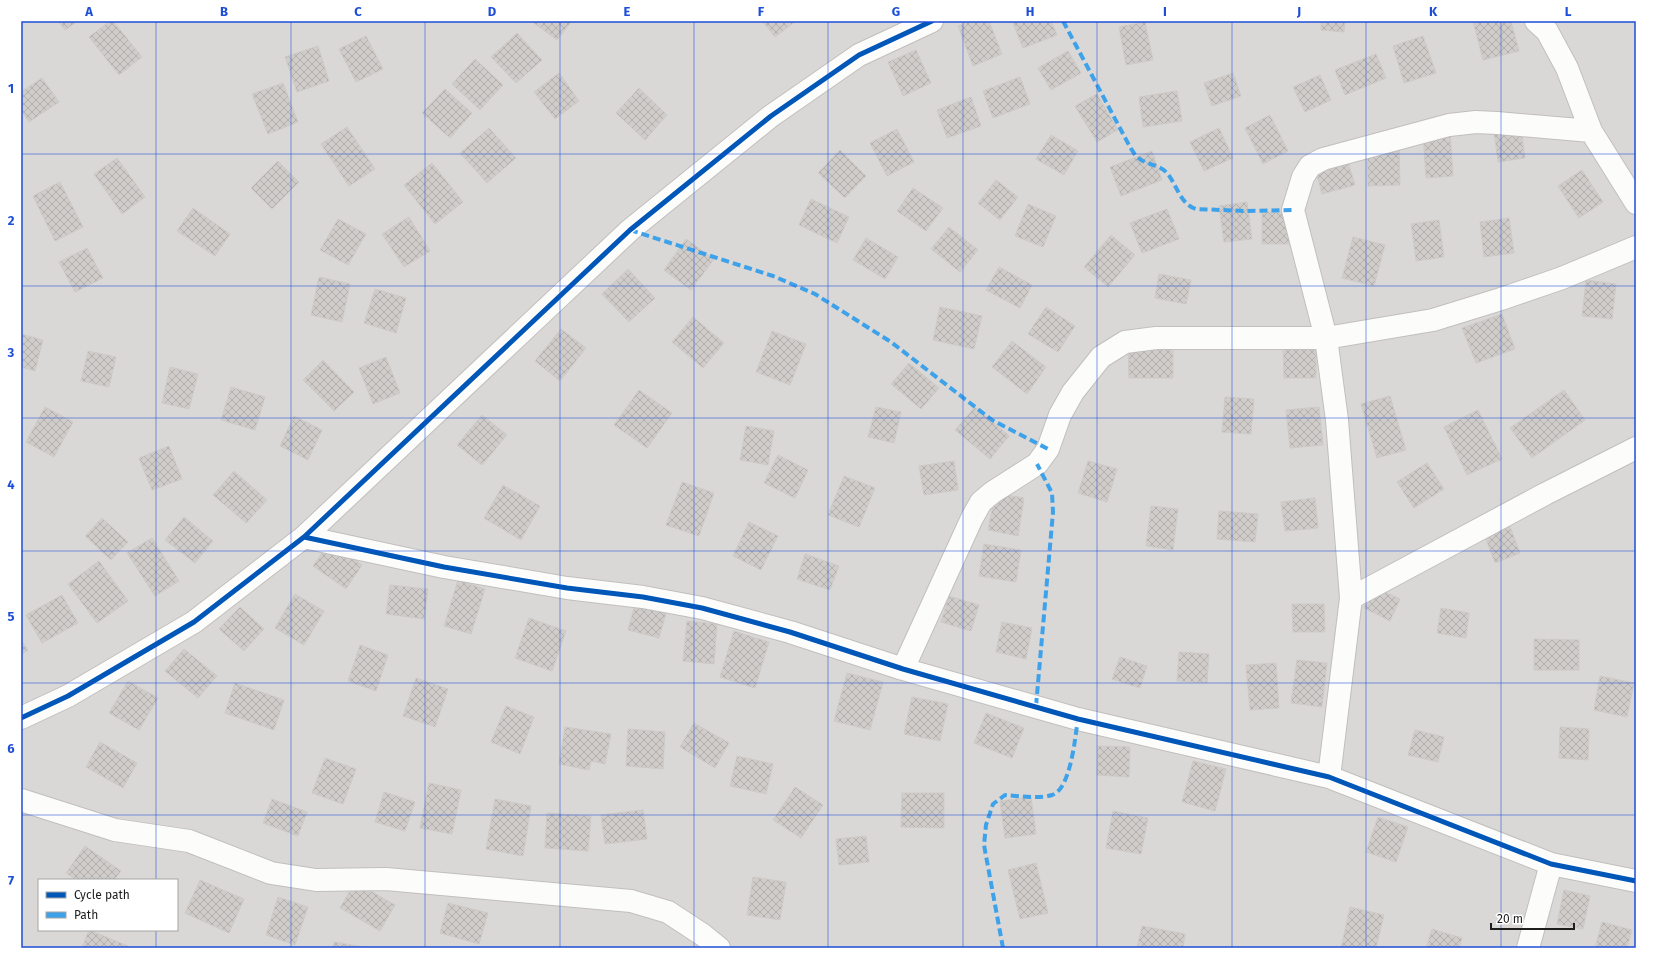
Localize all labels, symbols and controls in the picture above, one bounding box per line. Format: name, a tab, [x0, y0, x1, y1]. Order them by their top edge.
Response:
text: A	[84, 4, 93, 19]
text: B	[220, 4, 228, 19]
text: C	[354, 4, 362, 19]
text: D	[488, 4, 497, 19]
text: E	[624, 4, 631, 19]
text: F	[758, 4, 765, 19]
text: G	[892, 4, 900, 19]
text: H	[1026, 4, 1034, 19]
text: I	[1163, 4, 1167, 19]
text: J	[1296, 4, 1301, 19]
text: K	[1429, 4, 1438, 19]
text: L	[1565, 4, 1572, 19]
text: 1	[8, 81, 14, 96]
text: 2	[8, 213, 15, 228]
text: 3	[7, 345, 15, 360]
text: 4	[7, 477, 15, 492]
text: 5	[8, 609, 15, 624]
text: 6	[7, 741, 15, 756]
text: 7	[8, 873, 14, 888]
legend	[38, 879, 178, 931]
text: Cycle path	[74, 888, 130, 902]
scale bar	[1491, 905, 1574, 931]
text: Path	[74, 908, 98, 922]
text: 20 m	[1497, 912, 1523, 926]

